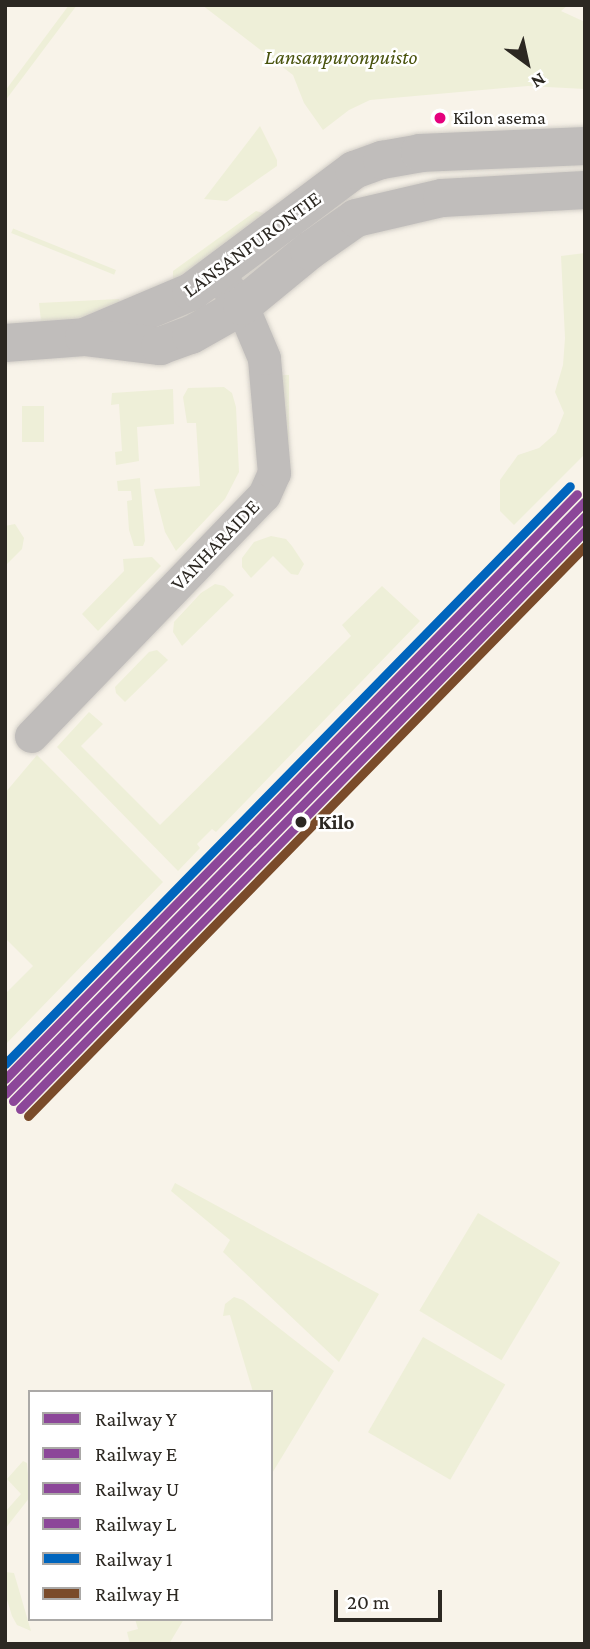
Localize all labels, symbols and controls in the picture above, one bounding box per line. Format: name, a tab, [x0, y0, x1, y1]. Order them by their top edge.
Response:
north arrow	[492, 28, 562, 98]
park label: Lansanpuronpuisto	[265, 44, 417, 70]
text: N	[528, 69, 550, 93]
place label: Kilon asema	[453, 107, 546, 129]
marker: Kilon asema	[433, 111, 447, 125]
street label: LANSANPURONTIE	[178, 185, 326, 303]
street label: VANHARAIDE	[165, 494, 265, 596]
place label: Kilo	[318, 809, 355, 835]
marker: Kilo	[290, 811, 312, 833]
legend	[28, 1390, 273, 1621]
text: Railway Y	[95, 1407, 177, 1431]
text: Railway E	[95, 1442, 177, 1466]
text: Railway U	[95, 1477, 179, 1501]
text: Railway L	[95, 1512, 176, 1536]
text: Railway 1	[95, 1547, 173, 1571]
scale bar	[338, 1576, 447, 1620]
text: Railway H	[95, 1582, 180, 1606]
text: 20 m	[347, 1590, 390, 1614]

